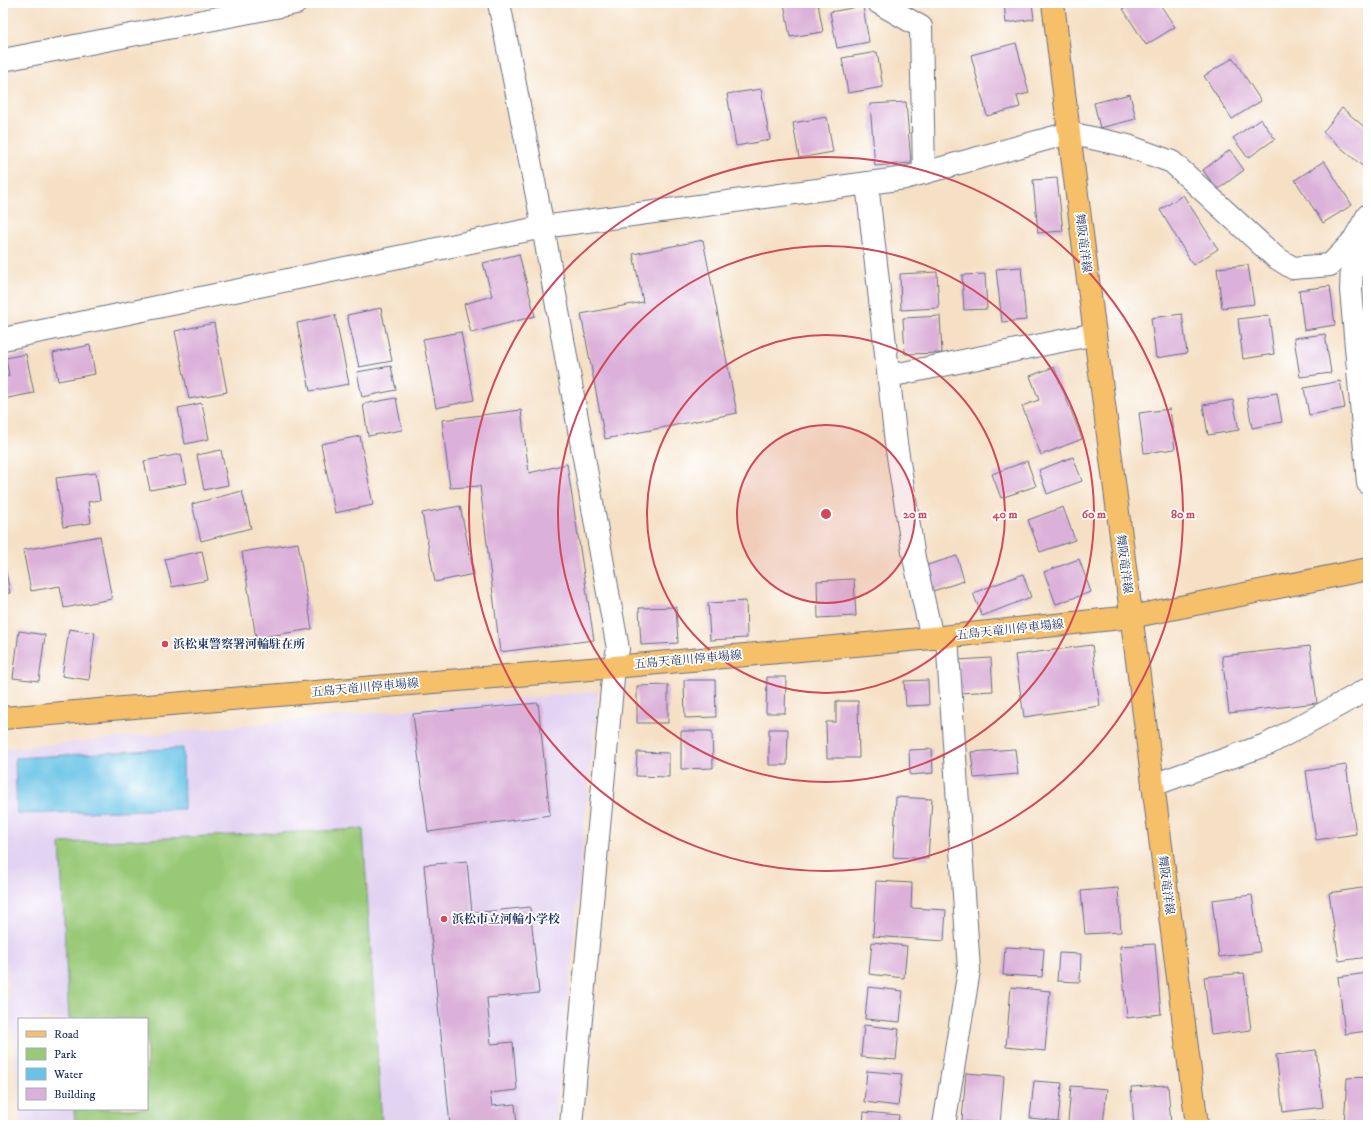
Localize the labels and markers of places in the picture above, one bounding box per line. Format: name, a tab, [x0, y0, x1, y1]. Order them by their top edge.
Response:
centre of rings	[819, 507, 833, 521]
place label: 浜松東警察署河輪駐在所	[173, 637, 305, 652]
marker: 浜松東警察署河輪駐在所	[160, 639, 170, 649]
place label: 浜松市立河輪小学校	[452, 912, 560, 927]
marker: 浜松市立河輪小学校	[439, 914, 449, 924]

